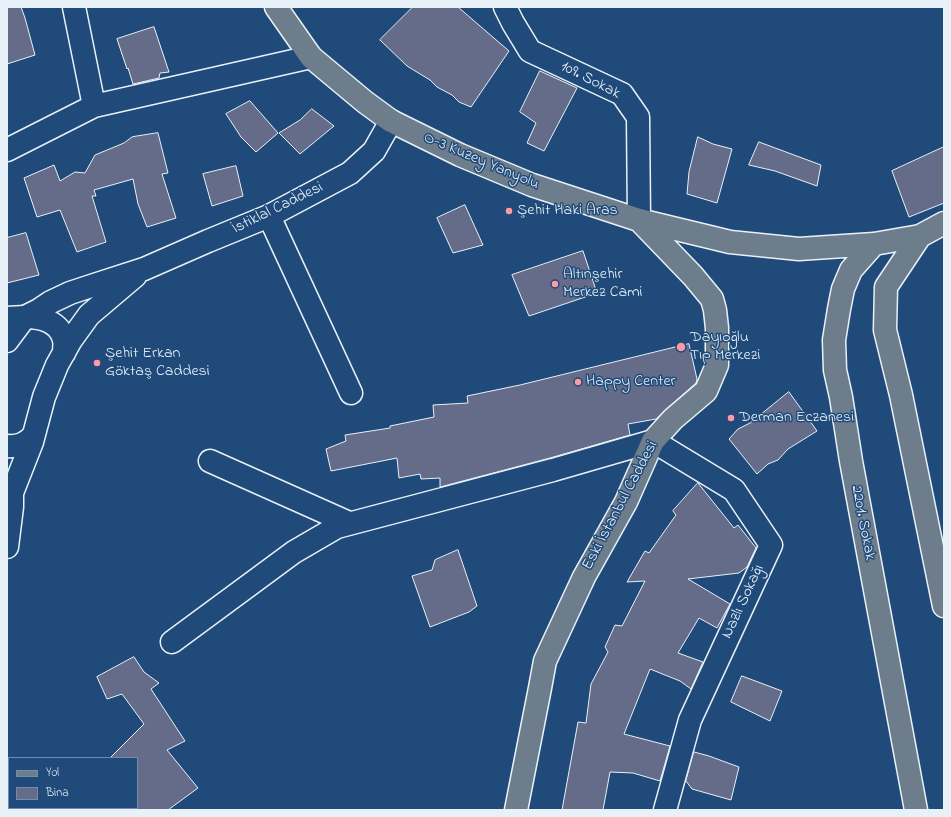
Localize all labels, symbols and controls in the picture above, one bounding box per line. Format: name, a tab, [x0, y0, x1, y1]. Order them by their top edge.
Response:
street label: 109. Sokak	[557, 58, 623, 104]
street label: O-3 Kuzey Yanyolu	[420, 129, 542, 195]
street label: İstiklal Caddesi	[229, 179, 327, 239]
place label: Şehit Haki Aras	[517, 201, 618, 221]
marker: Şehit Haki Aras	[504, 206, 514, 216]
place label: Altınşehir Merkez Cami	[563, 265, 642, 303]
marker: Altınşehir Merkez Cami	[550, 279, 560, 289]
place label: Dayıoğlu Tıp Merkezi	[690, 328, 760, 366]
marker: Dayıoğlu Tıp Merkezi	[675, 341, 687, 353]
place label: Şehit Erkan Göktaş Caddesi	[105, 344, 210, 382]
marker: Şehit Erkan Göktaş Caddesi	[92, 358, 102, 368]
place label: Happy Center	[586, 372, 676, 392]
marker: Happy Center	[573, 377, 583, 387]
place label: Derman Eczanesi	[739, 408, 854, 428]
marker: Derman Eczanesi	[726, 413, 736, 423]
street label: Eski İstanbul Caddesi	[579, 438, 663, 574]
street label: 2201. Sokak	[845, 484, 879, 562]
street label: Nazlı Sokağı	[718, 562, 770, 642]
legend	[8, 757, 138, 809]
text: Yol	[46, 764, 59, 782]
text: Bina	[46, 784, 69, 802]

